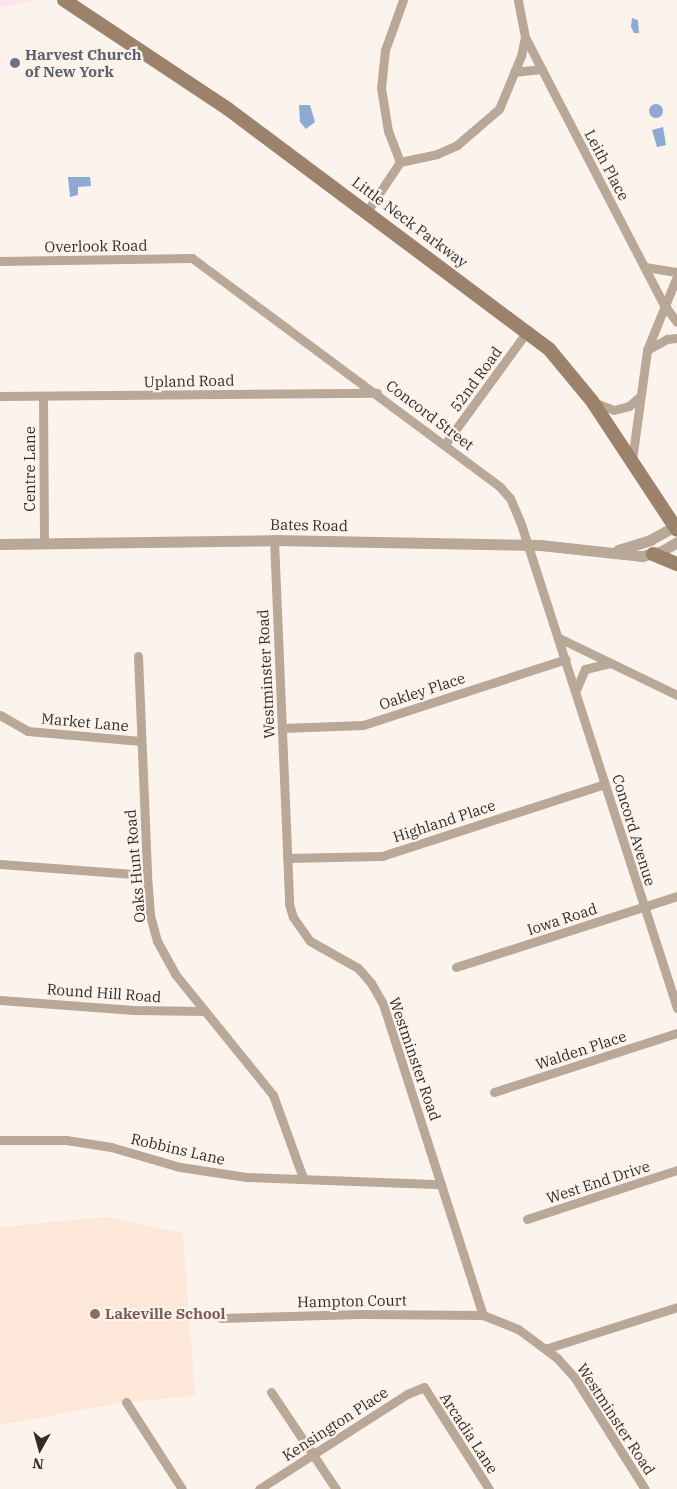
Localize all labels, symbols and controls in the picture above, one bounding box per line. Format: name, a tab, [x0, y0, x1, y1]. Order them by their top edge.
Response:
place label: Harvest Church of New York	[25, 45, 142, 80]
marker: Harvest Church of New York	[9, 57, 21, 69]
street label: Leith Place	[581, 127, 633, 203]
street label: Little Neck Parkway	[349, 173, 471, 271]
street label: Overlook Road	[44, 236, 148, 256]
street label: 52nd Road	[446, 343, 506, 415]
street label: Upland Road	[143, 371, 235, 391]
street label: Concord Street	[383, 376, 477, 454]
street label: Centre Lane	[21, 426, 39, 512]
street label: Bates Road	[270, 515, 348, 535]
street label: Westminster Road	[254, 609, 278, 739]
street label: Oakley Place	[377, 669, 467, 713]
street label: Market Lane	[40, 709, 130, 735]
street label: Concord Avenue	[608, 772, 660, 888]
street label: Highland Place	[391, 796, 497, 846]
street label: Oaks Hunt Road	[121, 809, 149, 923]
street label: Iowa Road	[525, 899, 599, 939]
street label: Round Hill Road	[46, 980, 162, 1006]
street label: Westminster Road	[385, 995, 445, 1123]
street label: Walden Place	[533, 1027, 629, 1073]
street label: Robbins Lane	[129, 1129, 227, 1169]
street label: West End Drive	[544, 1157, 652, 1207]
street label: Hampton Court	[297, 1291, 407, 1311]
place label: Lakeville School	[105, 1305, 225, 1323]
marker: Lakeville School	[89, 1308, 101, 1320]
street label: Westminster Road	[573, 1360, 659, 1478]
street label: Kensington Place	[279, 1383, 391, 1465]
street label: Arcadia Lane	[436, 1389, 502, 1477]
north arrow	[15, 1424, 65, 1474]
text: N	[32, 1454, 45, 1473]

